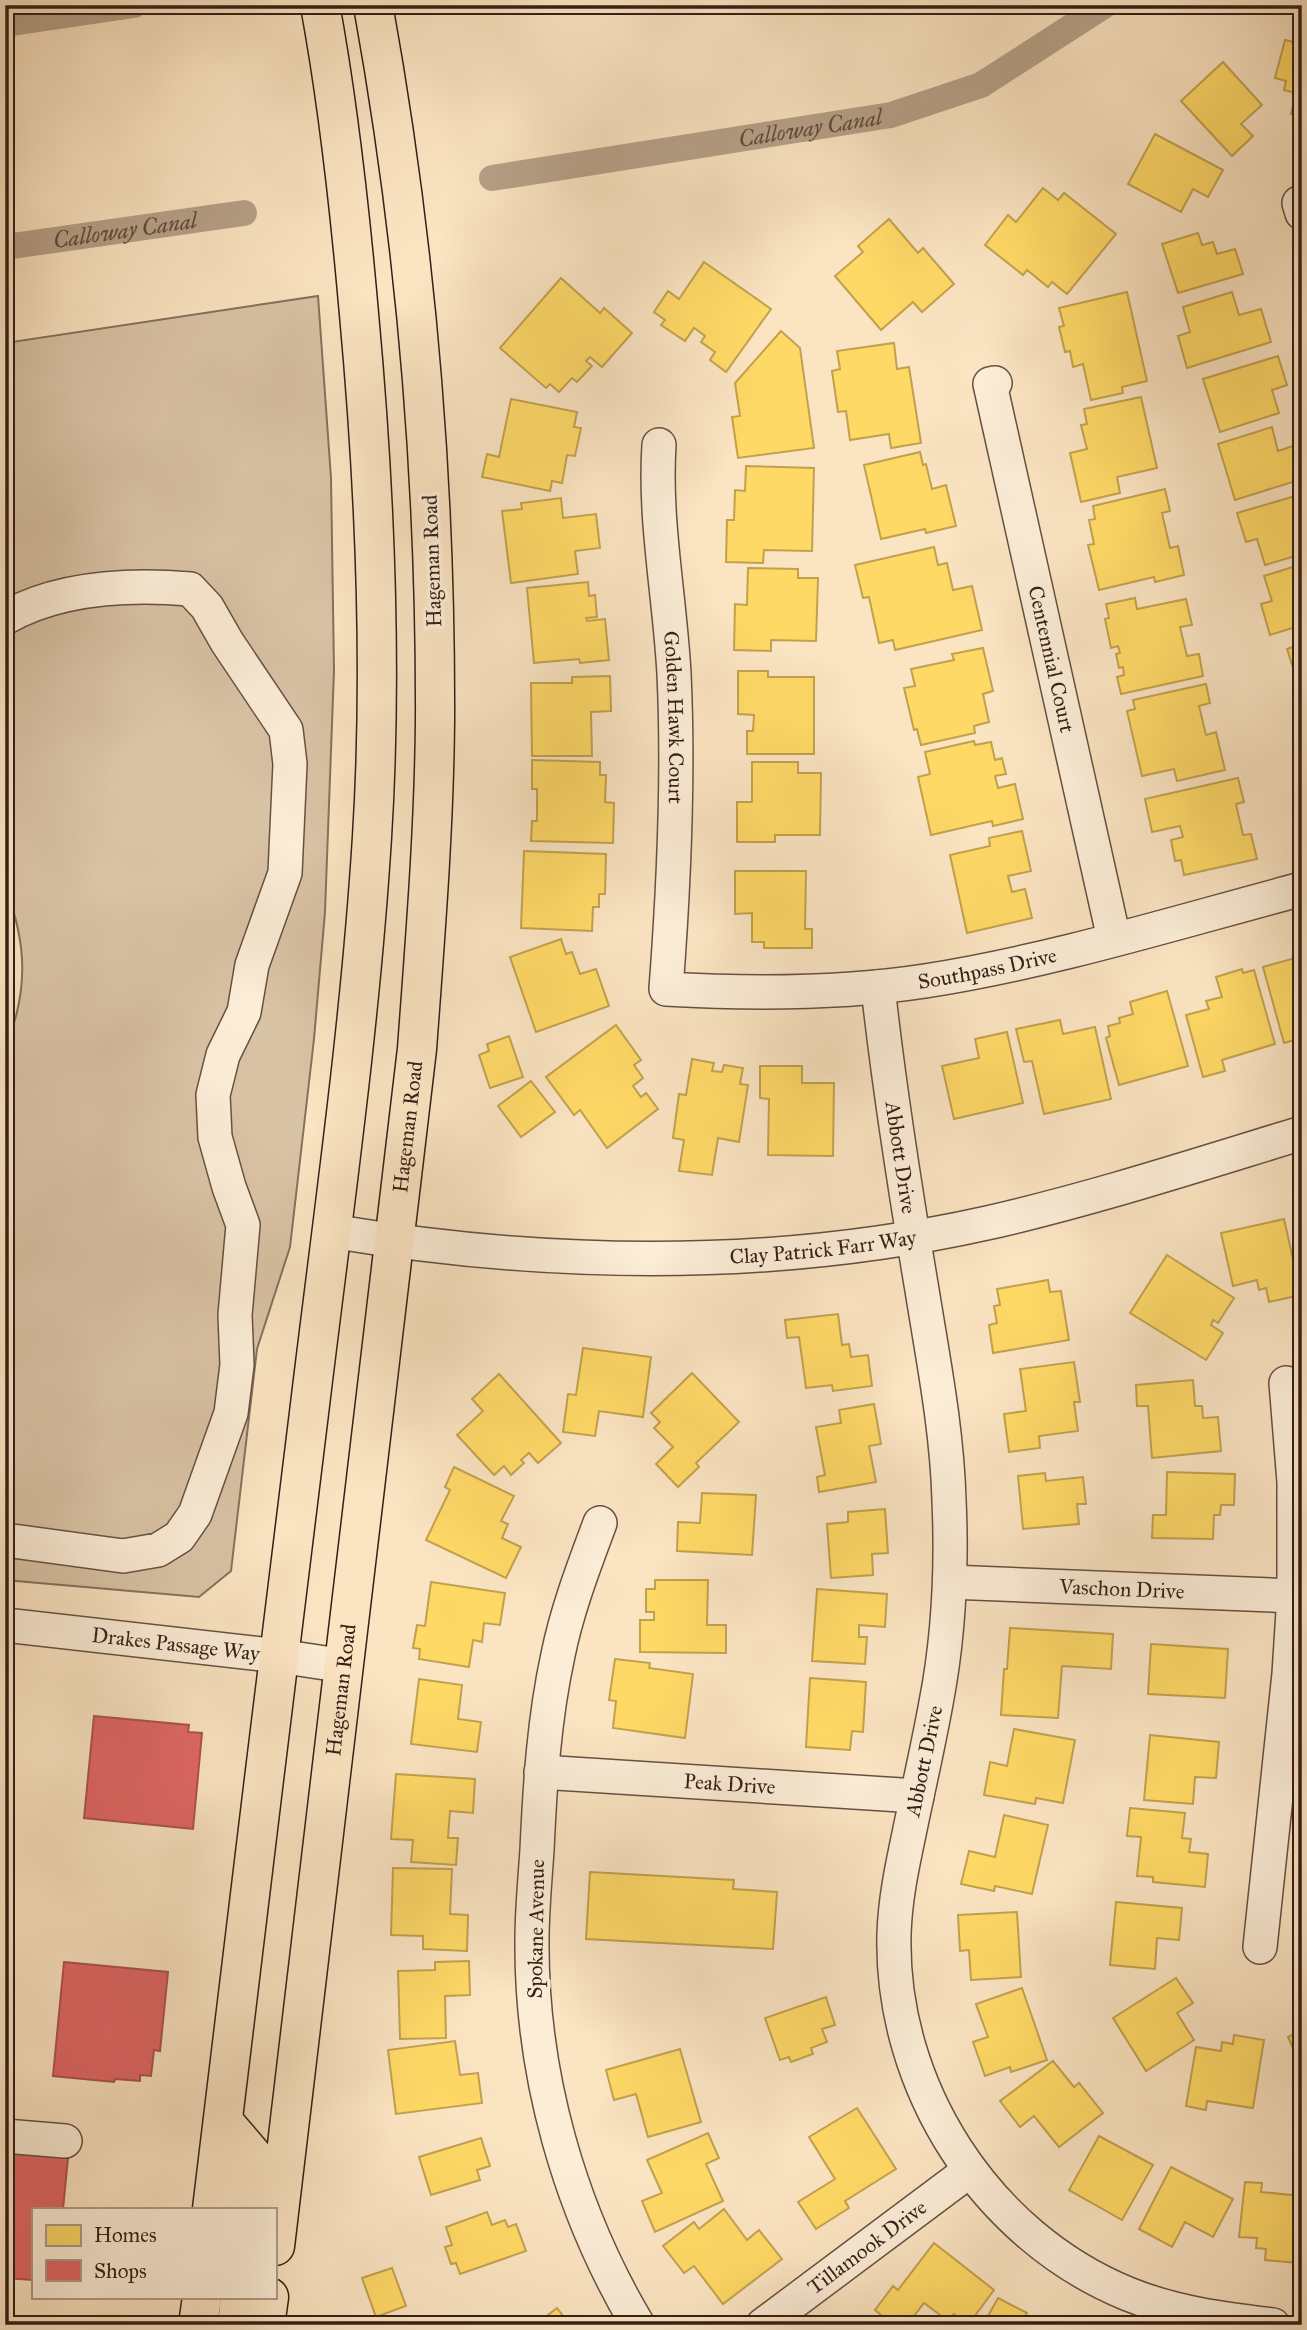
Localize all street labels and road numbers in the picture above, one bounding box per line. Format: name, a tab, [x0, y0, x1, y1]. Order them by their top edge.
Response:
street label: Hageman Road	[417, 494, 447, 628]
street label: Centennial Court	[1022, 583, 1081, 736]
street label: Golden Hawk Court	[658, 630, 689, 805]
street label: Southpass Drive	[916, 942, 1059, 995]
street label: Hageman Road	[387, 1059, 429, 1194]
street label: Abbott Drive	[879, 1099, 922, 1216]
street label: Clay Patrick Farr Way	[729, 1224, 919, 1270]
street label: Vaschon Drive	[1058, 1573, 1185, 1605]
street label: Drakes Passage Way	[90, 1622, 263, 1667]
street label: Hageman Road	[320, 1622, 362, 1757]
street label: Abbott Drive	[899, 1703, 949, 1820]
street label: Peak Drive	[683, 1768, 777, 1800]
street label: Spokane Avenue	[522, 1859, 550, 1999]
street label: Tillamook Drive	[802, 2194, 932, 2300]

